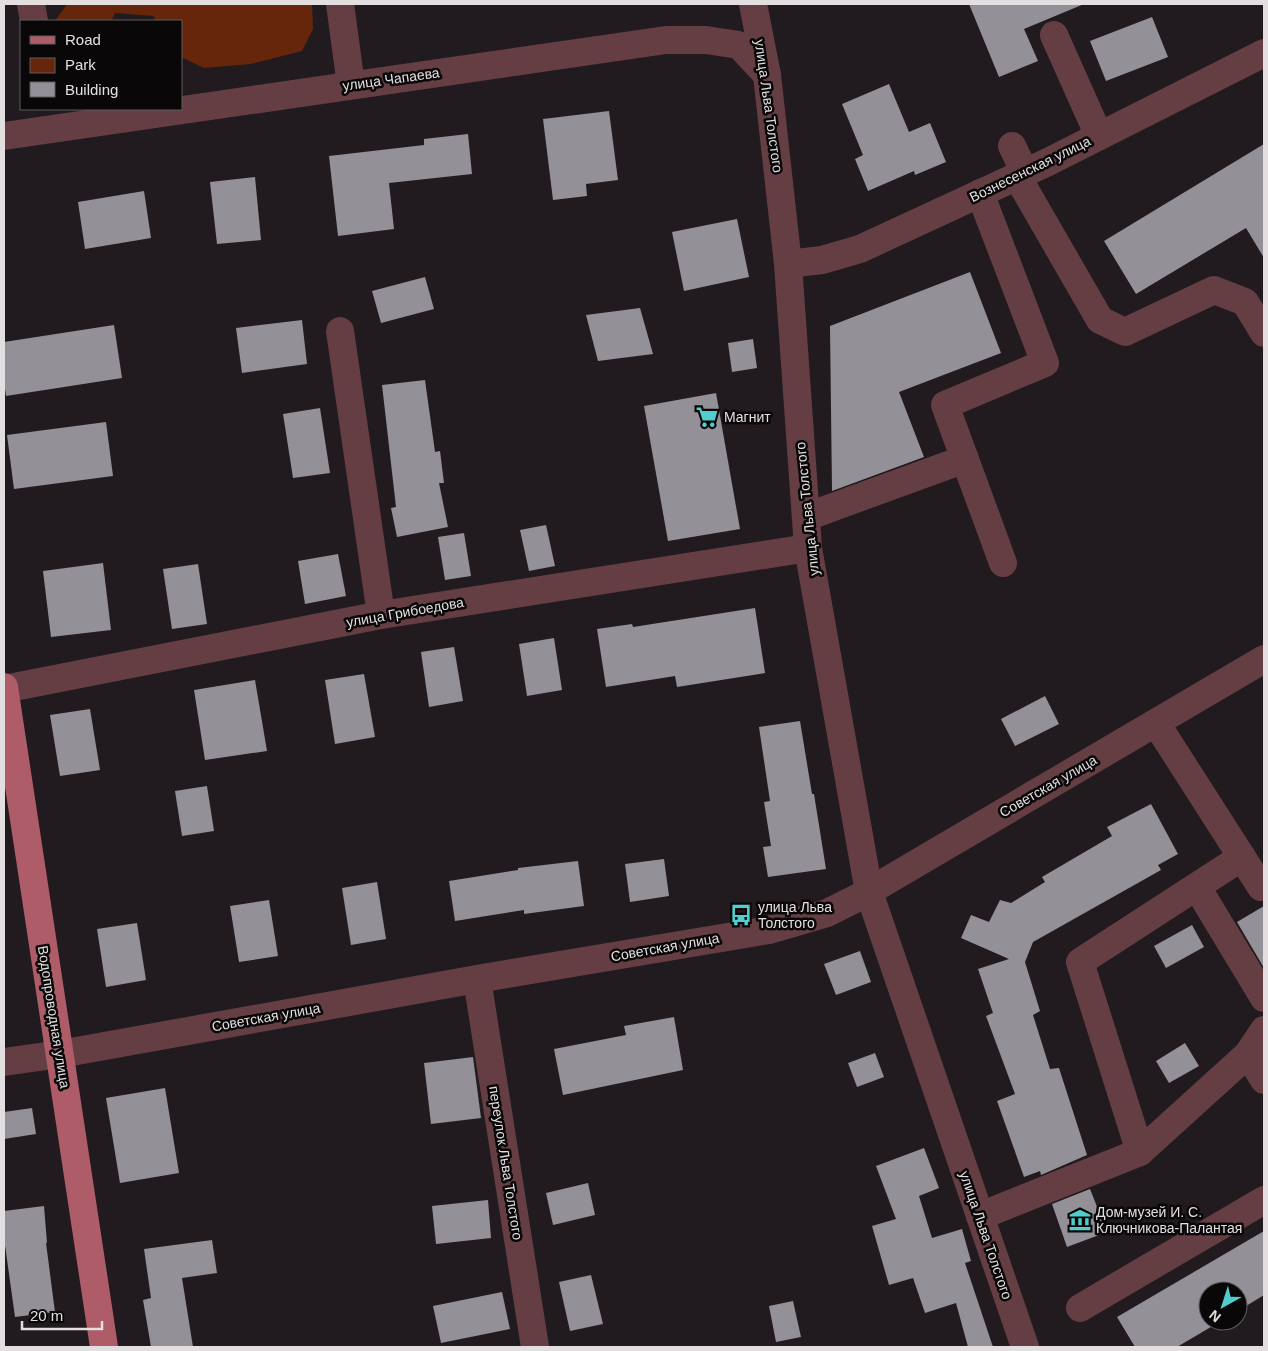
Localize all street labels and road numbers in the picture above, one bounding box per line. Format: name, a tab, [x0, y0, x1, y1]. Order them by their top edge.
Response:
street label: улица Льва Толстого	[752, 38, 786, 174]
street label: улица Чапаева	[342, 64, 441, 94]
street label: Вознесенская улица	[967, 133, 1093, 205]
street label: улица Льва Толстого	[792, 441, 822, 577]
street label: улица Грибоедова	[345, 594, 465, 630]
street label: Советская улица	[996, 751, 1100, 820]
street label: Советская улица	[609, 930, 721, 964]
street label: Водопроводная улица	[35, 944, 73, 1090]
street label: Советская улица	[210, 1000, 322, 1034]
street label: переулок Льва Толстого	[486, 1085, 526, 1241]
street label: улица Льва Толстого	[957, 1169, 1016, 1301]

